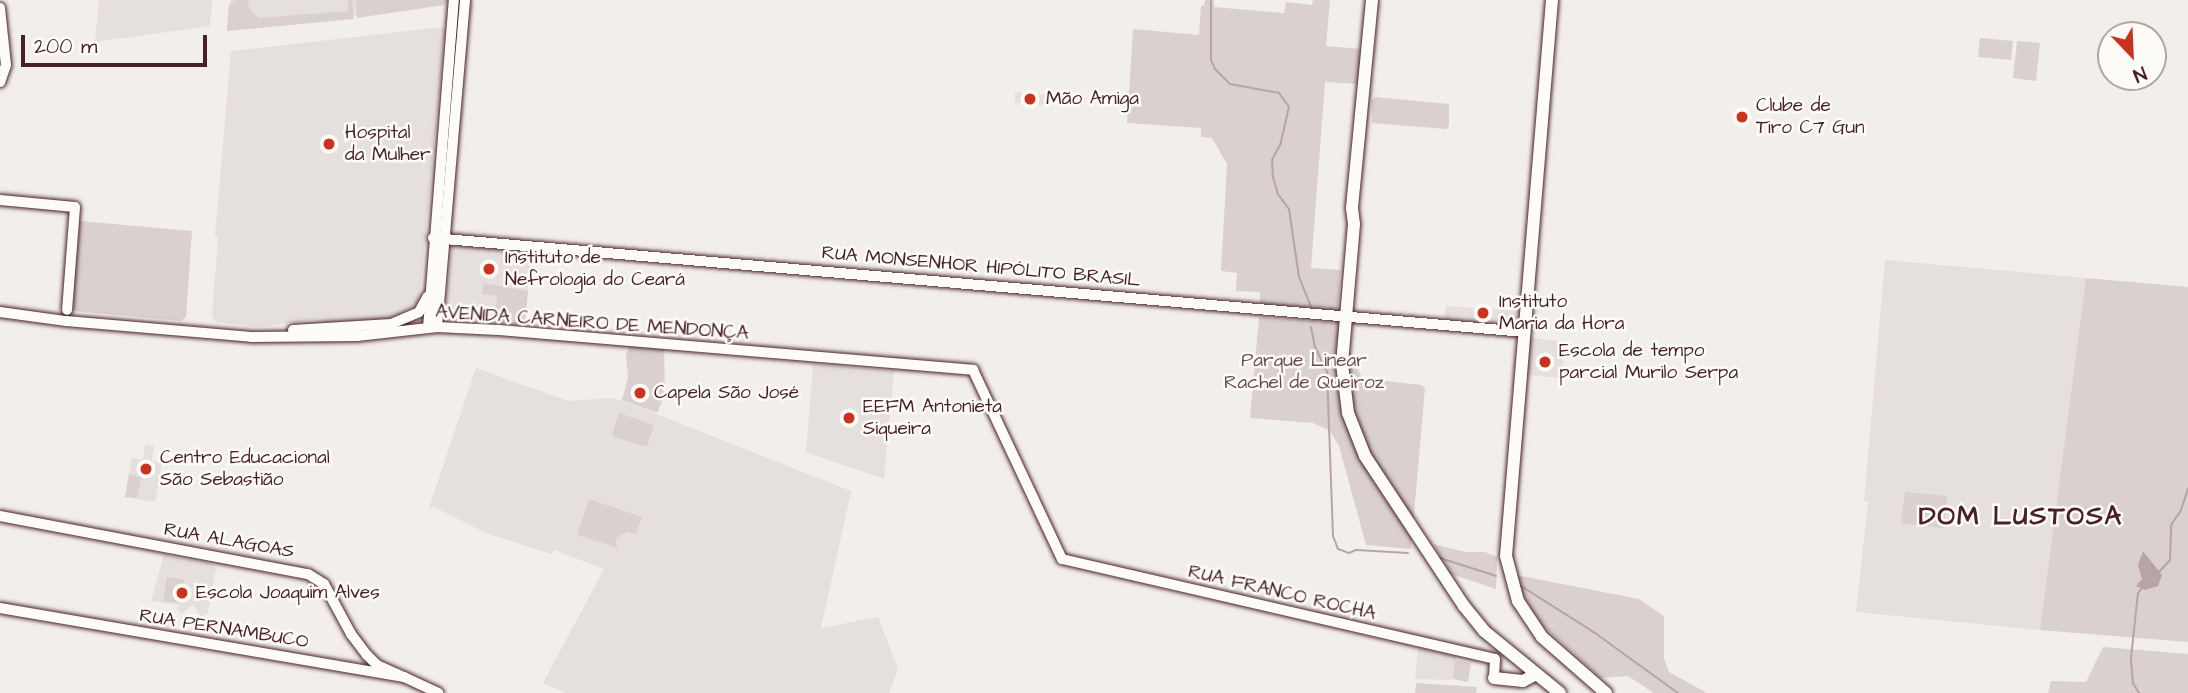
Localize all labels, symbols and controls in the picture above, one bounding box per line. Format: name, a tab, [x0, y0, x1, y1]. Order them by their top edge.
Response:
scale bar	[24, 21, 210, 65]
north arrow	[2097, 21, 2167, 91]
text: 200 m	[34, 32, 97, 61]
text: N	[2129, 59, 2150, 89]
place label: Mão Amiga	[1046, 88, 1139, 110]
marker: Mão Amiga	[1020, 89, 1040, 109]
place label: Clube de Tiro C7 Gun	[1756, 95, 1865, 139]
marker: Clube de Tiro C7 Gun	[1734, 109, 1750, 125]
place label: Hospital da Mulher	[345, 122, 431, 166]
marker: Hospital da Mulher	[319, 134, 339, 154]
street label: RUA MONSENHOR HIPÓLITO BRASIL	[821, 242, 1141, 292]
place label: Instituto de Nefrologia do Ceará	[505, 247, 685, 291]
marker: Instituto de Nefrologia do Ceará	[479, 259, 499, 279]
place label: Instituto Maria da Hora	[1499, 291, 1624, 335]
street label: AVENIDA CARNEIRO DE MENDONÇA	[435, 301, 749, 345]
marker: Instituto Maria da Hora	[1473, 303, 1493, 323]
place label: Escola de tempo parcial Murilo Serpa	[1559, 340, 1738, 384]
park label: Parque Linear Rachel de Queiroz	[1224, 350, 1384, 394]
marker: Escola de tempo parcial Murilo Serpa	[1537, 354, 1553, 370]
place label: Capela São José	[654, 382, 799, 404]
marker: Capela São José	[632, 385, 648, 401]
place label: EEFM Antonieta Siqueira	[863, 396, 1002, 440]
marker: EEFM Antonieta Siqueira	[841, 410, 857, 426]
place label: Centro Educacional São Sebastião	[160, 447, 330, 491]
marker: Centro Educacional São Sebastião	[138, 461, 154, 477]
district label: DOM LUSTOSA	[1920, 501, 2122, 533]
street label: RUA ALAGOAS	[162, 518, 296, 564]
street label: RUA FRANCO ROCHA	[1186, 560, 1378, 626]
place label: Escola Joaquim Alves	[196, 582, 380, 604]
marker: Escola Joaquim Alves	[174, 585, 190, 601]
street label: RUA PERNAMBUCO	[138, 604, 310, 654]

